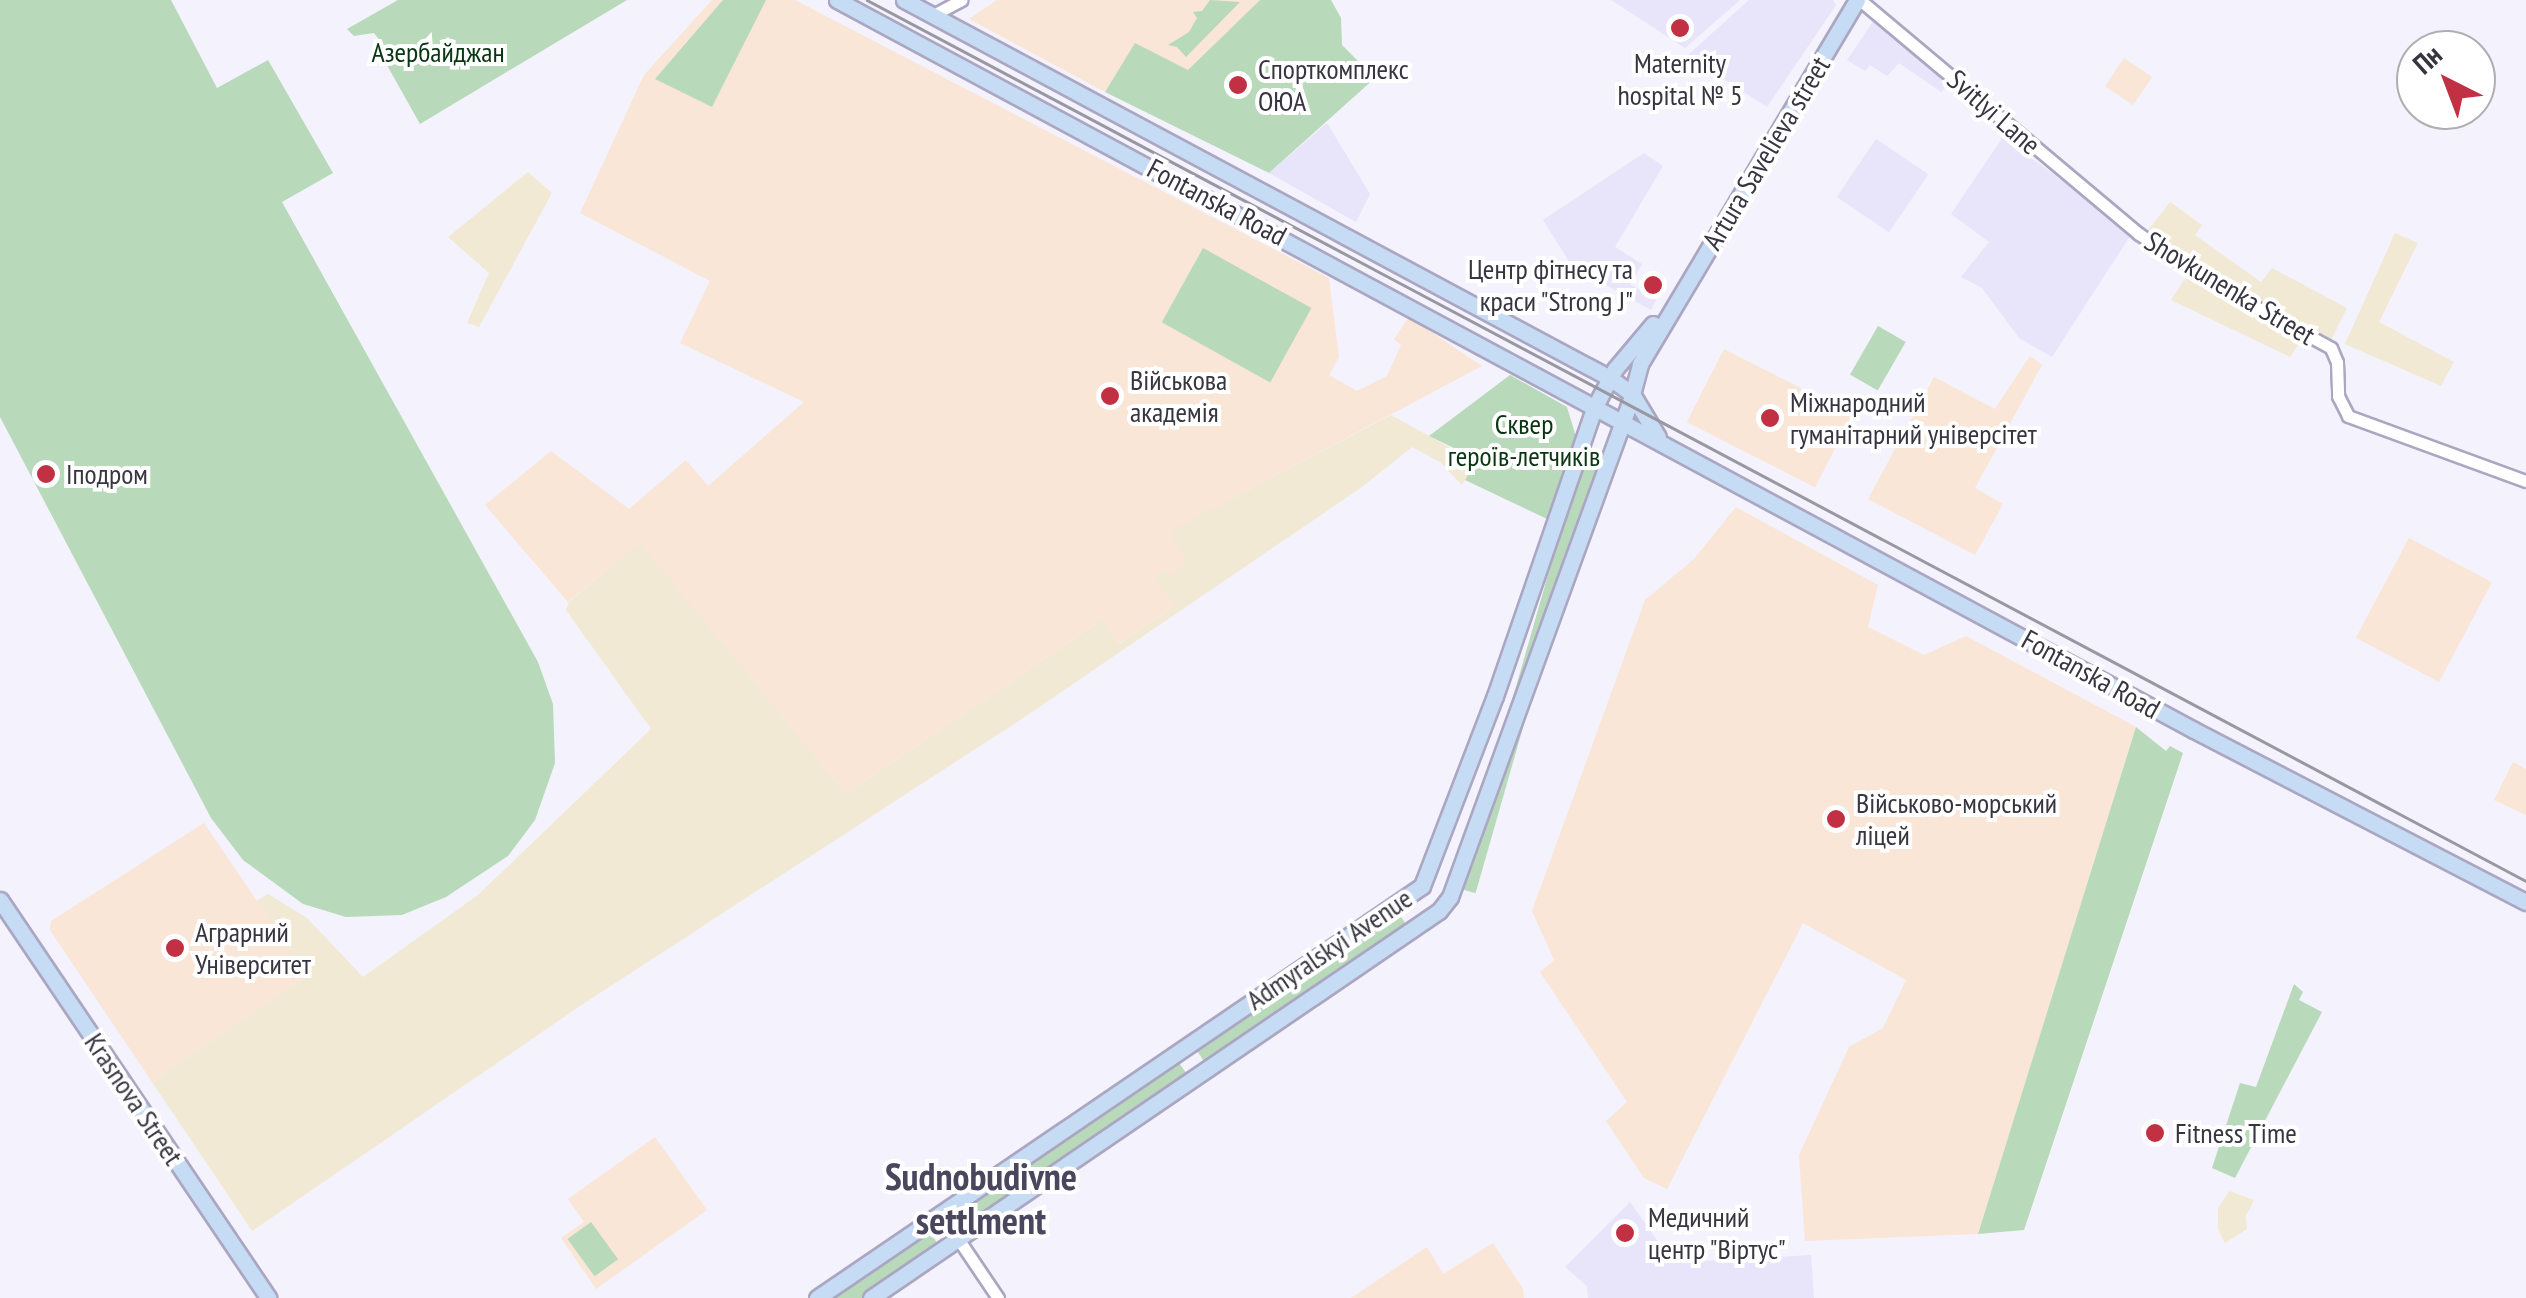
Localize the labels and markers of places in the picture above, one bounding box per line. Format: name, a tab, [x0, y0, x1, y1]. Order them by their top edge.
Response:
marker: Maternity hospital № 5	[1667, 15, 1693, 41]
place label: Maternity hospital № 5	[1617, 46, 1743, 112]
place label: Спорткомплекс ОЮА	[1258, 52, 1409, 118]
marker: Спорткомплекс ОЮА	[1227, 74, 1249, 96]
place label: Центр фітнесу та краси "Strong J"	[1467, 252, 1633, 318]
marker: Центр фітнесу та краси "Strong J"	[1642, 274, 1664, 296]
place label: Військова академія	[1130, 363, 1227, 429]
marker: Військова академія	[1099, 385, 1121, 407]
place label: Міжнародний гуманітарний універсітет	[1790, 385, 2037, 451]
marker: Міжнародний гуманітарний універсітет	[1759, 407, 1781, 429]
place label: Іподром	[66, 457, 148, 491]
marker: Іподром	[35, 463, 57, 485]
place label: Військово-морський ліцей	[1856, 786, 2057, 852]
marker: Військово-морський ліцей	[1825, 808, 1847, 830]
place label: Аграрний Університет	[195, 915, 311, 981]
marker: Аграрний Університет	[164, 937, 186, 959]
place label: Fitness Time	[2175, 1116, 2297, 1150]
marker: Fitness Time	[2144, 1122, 2166, 1144]
place label: Медичний центр "Віртус"	[1648, 1200, 1787, 1266]
marker: Медичний центр "Віртус"	[1612, 1220, 1638, 1246]

